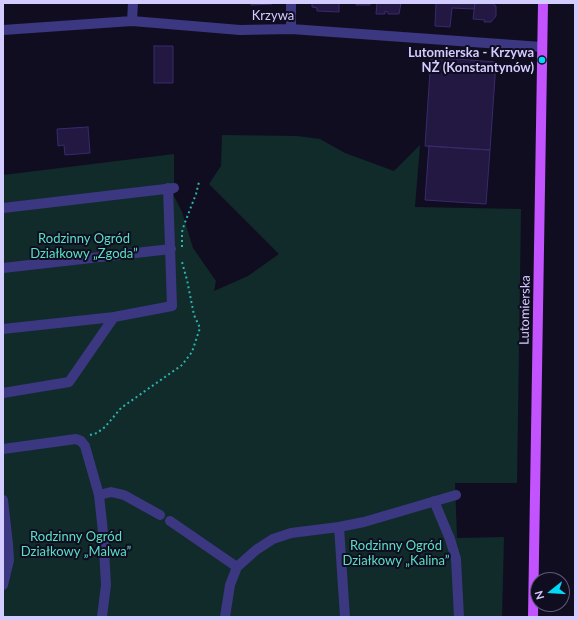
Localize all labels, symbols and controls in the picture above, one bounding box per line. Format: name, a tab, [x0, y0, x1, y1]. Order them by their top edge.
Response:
street label: Krzywa	[252, 8, 294, 24]
place label: Lutomierska - Krzywa NŻ (Konstantynów)	[408, 45, 534, 76]
marker: Lutomierska - Krzywa NŻ (Konstantynów)	[537, 55, 547, 65]
park label: Rodzinny Ogród Działkowy „Zgoda”	[30, 231, 138, 262]
street label: Lutomierska	[517, 275, 533, 345]
park label: Rodzinny Ogród Działkowy „Malwa”	[21, 529, 131, 560]
park label: Rodzinny Ogród Działkowy „Kalina”	[342, 538, 450, 569]
north arrow	[530, 572, 570, 612]
text: N	[532, 589, 546, 601]

